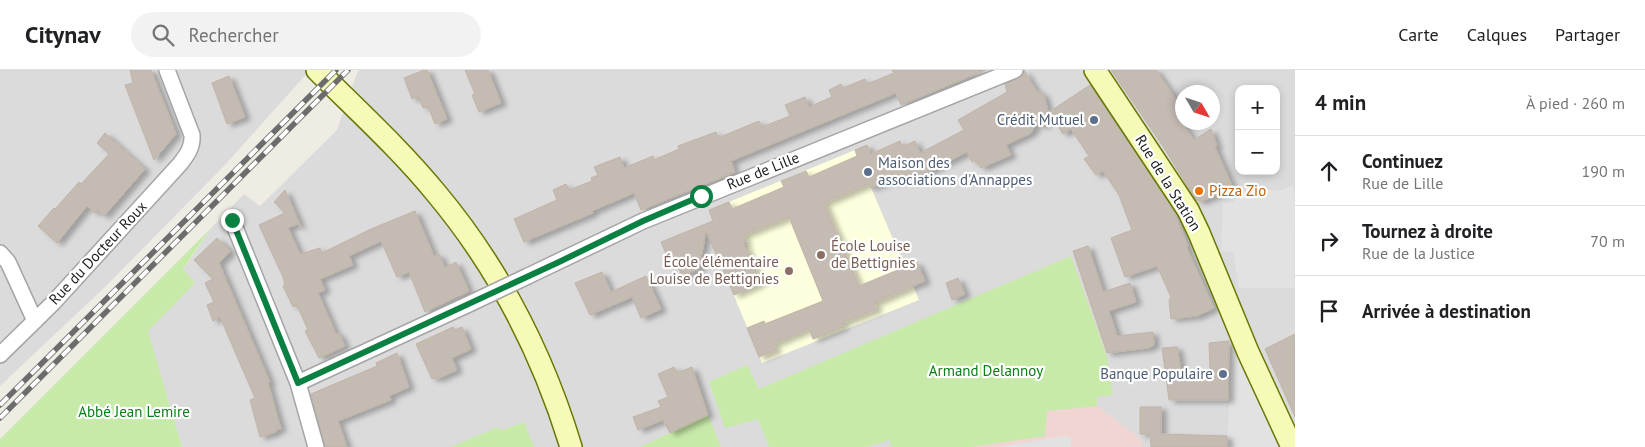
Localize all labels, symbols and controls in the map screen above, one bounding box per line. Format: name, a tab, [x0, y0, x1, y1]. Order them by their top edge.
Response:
search box	[131, 12, 481, 57]
text: Citynav	[25, 19, 101, 50]
icon: search	[149, 21, 177, 49]
text: Rechercher	[189, 23, 279, 47]
text: Carte	[1398, 23, 1439, 46]
text: Calques	[1467, 23, 1527, 46]
text: Partager	[1555, 23, 1620, 46]
north arrow	[1175, 85, 1220, 130]
map controls	[1235, 85, 1280, 175]
button: +	[1235, 85, 1280, 130]
text: 4 min	[1315, 89, 1366, 116]
text: À pied · 260 m	[1526, 93, 1625, 113]
place label: Crédit Mutuel	[997, 110, 1085, 129]
marker: Crédit Mutuel	[1088, 114, 1100, 126]
button: −	[1235, 130, 1280, 175]
street label: Rue de la Station	[1131, 131, 1206, 234]
street label: Rue de Lille	[724, 147, 802, 194]
text: Continuez	[1362, 149, 1443, 173]
place label: Maison des associations d'Annappes	[878, 153, 1032, 189]
icon: ahead	[1315, 157, 1343, 185]
text: 190 m	[1582, 161, 1625, 181]
marker: Maison des associations d'Annappes	[862, 166, 874, 178]
text: Rue de Lille	[1362, 173, 1443, 193]
place label: Pizza Zio	[1209, 181, 1266, 200]
route start	[690, 185, 713, 208]
marker: Pizza Zio	[1193, 185, 1205, 197]
street label: Rue du Docteur Roux	[45, 197, 151, 309]
route end	[221, 209, 244, 232]
text: Tournez à droite	[1362, 219, 1493, 243]
icon: right	[1315, 227, 1343, 255]
text: 70 m	[1590, 231, 1625, 251]
place label: École Louise de Bettignies	[831, 236, 915, 272]
text: Rue de la Justice	[1362, 243, 1475, 263]
marker: École Louise de Bettignies	[815, 249, 827, 261]
place label: École élémentaire Louise de Bettignies	[650, 252, 779, 288]
marker: École élémentaire Louise de Bettignies	[783, 265, 795, 277]
icon: arrive	[1315, 297, 1343, 325]
text: Arrivée à destination	[1362, 299, 1531, 323]
park label: Armand Delannoy	[929, 361, 1043, 380]
place label: Banque Populaire	[1100, 364, 1213, 383]
marker: Banque Populaire	[1217, 368, 1229, 380]
park label: Abbé Jean Lemire	[78, 402, 190, 421]

